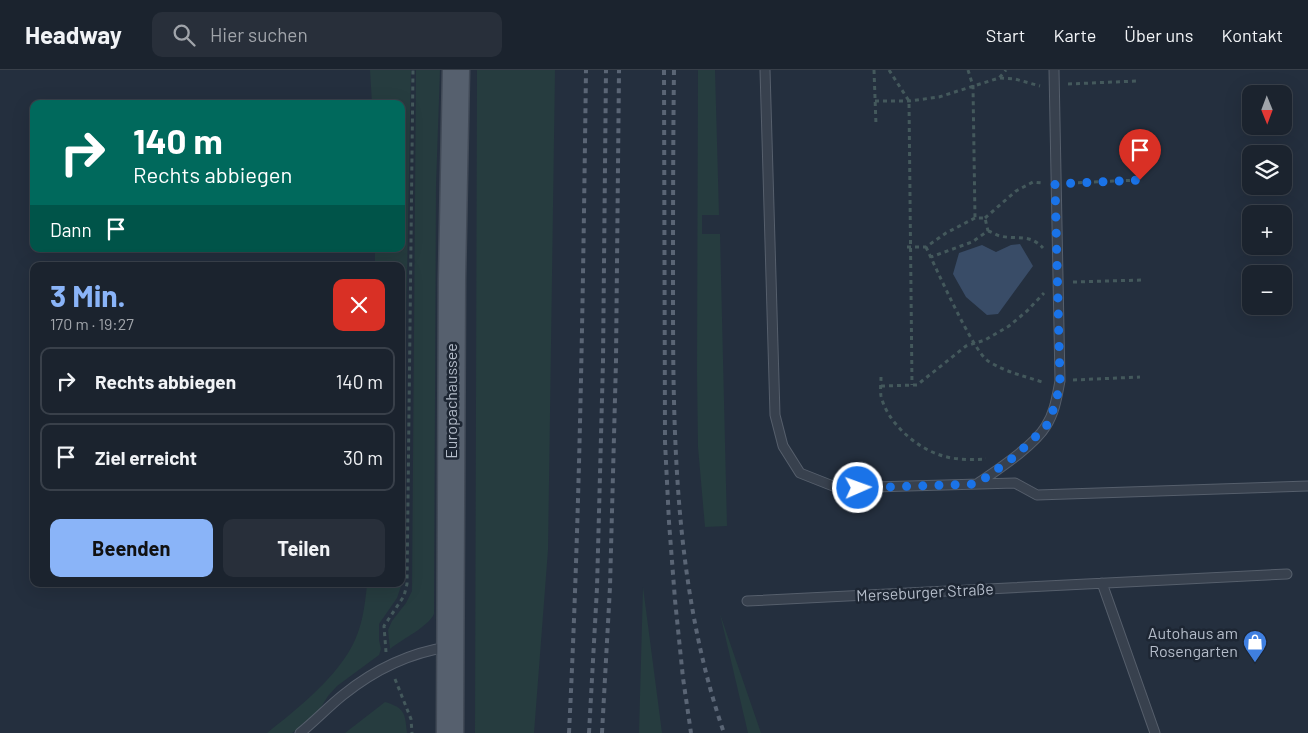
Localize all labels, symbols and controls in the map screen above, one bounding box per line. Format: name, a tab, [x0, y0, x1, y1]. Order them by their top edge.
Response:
search box	[152, 12, 502, 57]
text: Headway	[25, 20, 122, 49]
icon: search	[170, 21, 198, 49]
text: Hier suchen	[210, 23, 308, 46]
text: Start	[986, 24, 1025, 46]
text: Karte	[1053, 24, 1096, 46]
text: Über uns	[1124, 24, 1193, 46]
text: Kontakt	[1221, 24, 1283, 46]
north arrow	[1242, 85, 1292, 135]
map controls	[1242, 85, 1292, 315]
text: 140 m	[133, 119, 223, 161]
icon: right	[50, 120, 115, 185]
pin	[1119, 129, 1161, 180]
icon: arrive	[1126, 136, 1154, 164]
button: layers	[1242, 145, 1292, 195]
text: Rechts abbiegen	[133, 161, 292, 187]
button: +	[1242, 205, 1292, 255]
icon: arrive	[102, 215, 130, 243]
text: Dann	[50, 218, 92, 241]
button: −	[1242, 265, 1292, 315]
text: 3 Min.	[50, 277, 126, 313]
button: close	[333, 279, 385, 331]
text: 170 m · 19:27	[50, 314, 134, 333]
street label: Europachaussee	[441, 343, 460, 459]
icon: right	[52, 367, 80, 395]
text: Rechts abbiegen	[95, 370, 236, 393]
text: 140 m	[336, 370, 383, 393]
icon: arrive	[52, 443, 80, 471]
text: Ziel erreicht	[95, 446, 197, 469]
text: 30 m	[343, 446, 383, 469]
position arrow	[831, 461, 883, 513]
button: Beenden	[50, 519, 213, 577]
button: Teilen	[223, 519, 385, 577]
street label: Merseburger Straße	[856, 578, 994, 605]
place label: Autohaus am Rosengarten	[1148, 623, 1238, 660]
shop icon: Autohaus am Rosengarten	[1242, 629, 1268, 663]

